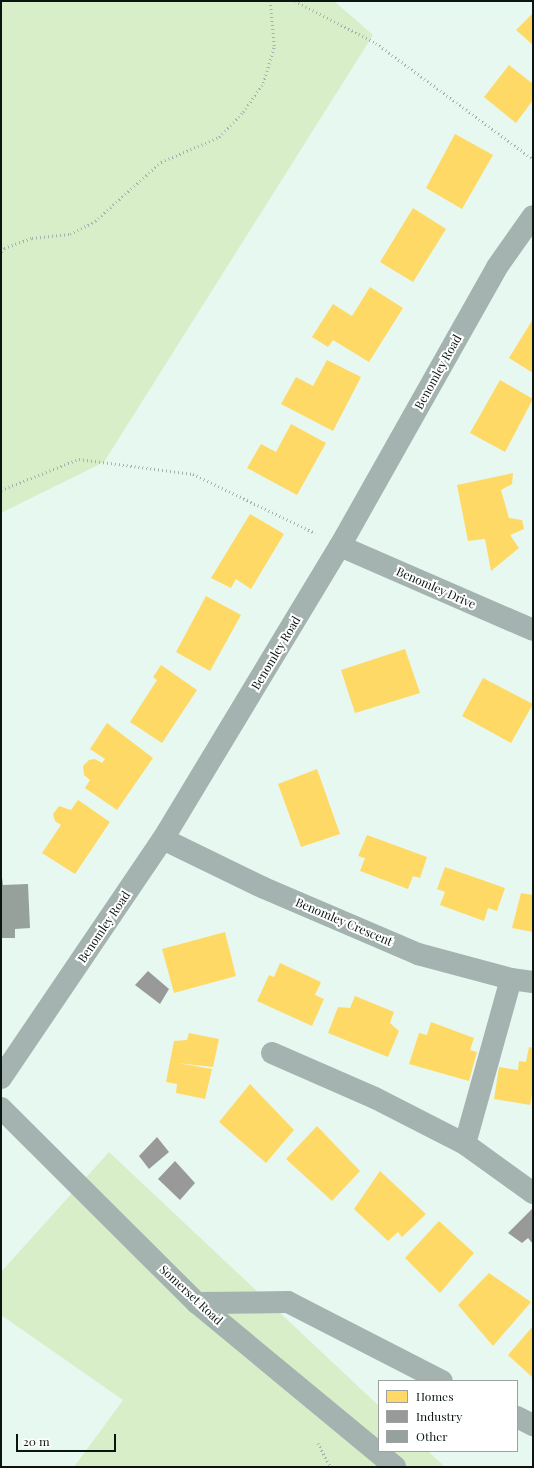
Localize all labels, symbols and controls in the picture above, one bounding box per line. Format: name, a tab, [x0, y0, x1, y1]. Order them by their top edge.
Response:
street label: Benomley Road	[411, 332, 465, 412]
street label: Benomley Drive	[394, 564, 478, 612]
street label: Benomley Road	[248, 613, 304, 693]
street label: Benomley Road	[75, 888, 133, 966]
street label: Benomley Crescent	[293, 895, 395, 949]
street label: Somerset Road	[156, 1262, 226, 1328]
legend	[378, 1380, 518, 1452]
text: Homes	[416, 1388, 454, 1404]
text: Industry	[416, 1408, 462, 1424]
scale bar	[18, 1426, 118, 1452]
text: Other	[416, 1428, 448, 1444]
text: 20 m	[23, 1433, 50, 1449]

